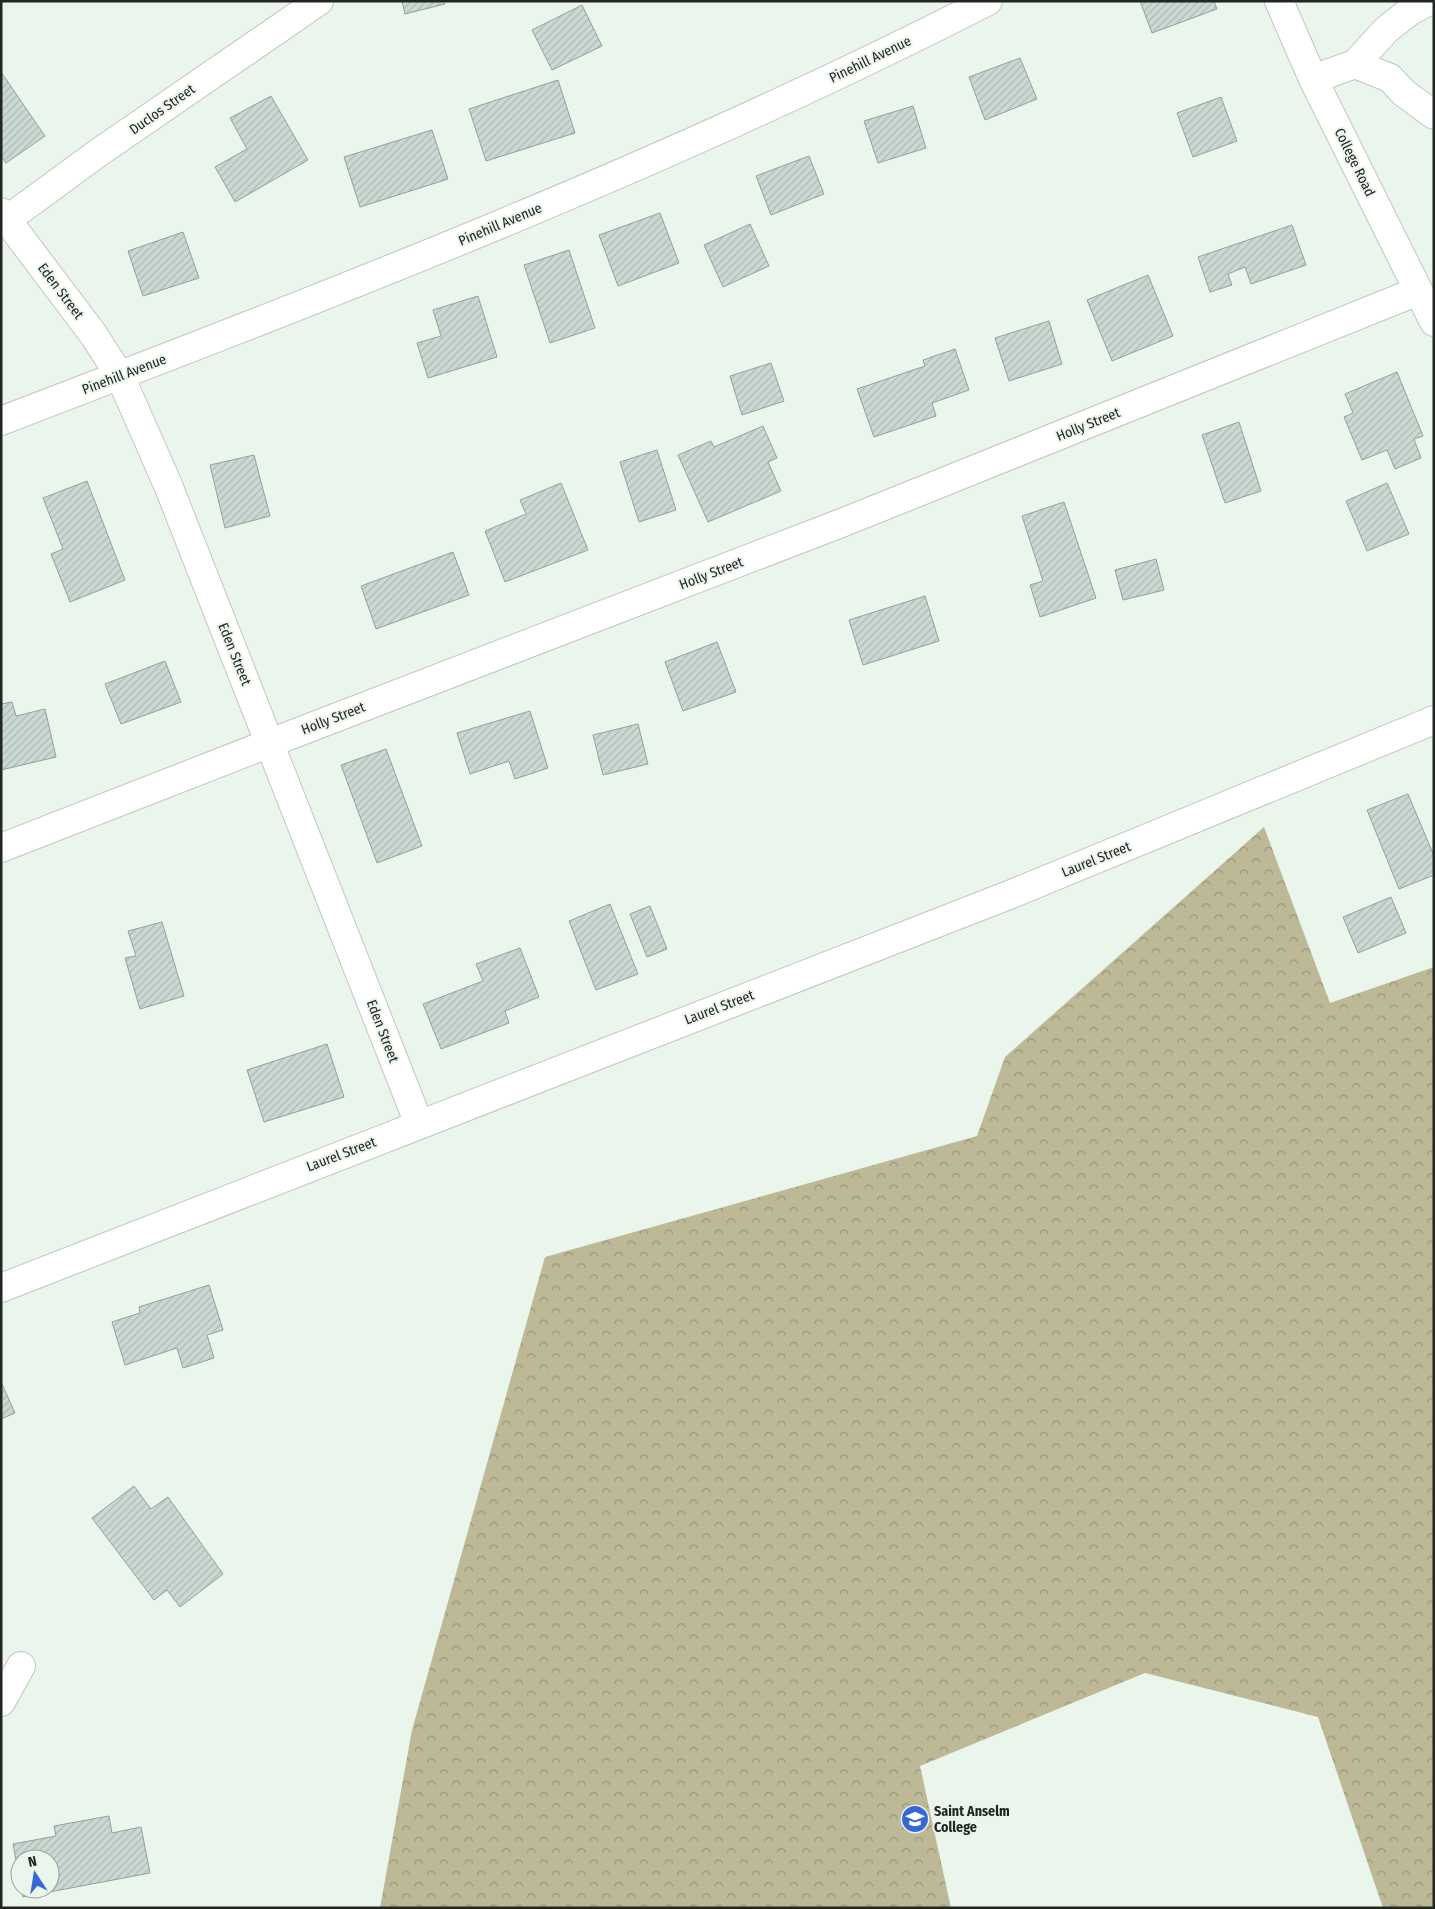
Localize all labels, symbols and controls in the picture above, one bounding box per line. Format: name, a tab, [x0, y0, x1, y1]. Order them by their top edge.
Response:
street label: Pinehill Avenue	[827, 32, 914, 87]
street label: Duclos Street	[126, 80, 199, 138]
street label: College Road	[1331, 125, 1378, 199]
street label: Pinehill Avenue	[456, 199, 544, 250]
street label: Eden Street	[34, 260, 87, 323]
street label: Pinehill Avenue	[80, 351, 169, 398]
street label: Holly Street	[1054, 404, 1123, 445]
street label: Holly Street	[677, 553, 746, 593]
street label: Eden Street	[214, 620, 255, 688]
street label: Holly Street	[299, 698, 368, 738]
street label: Laurel Street	[1059, 838, 1134, 881]
street label: Laurel Street	[682, 986, 757, 1029]
street label: Eden Street	[363, 997, 402, 1065]
street label: Laurel Street	[304, 1133, 379, 1176]
place label: Saint Anselm College	[934, 1803, 1010, 1836]
school or university icon: Saint Anselm College	[900, 1804, 930, 1834]
north arrow	[10, 1849, 60, 1899]
text: N	[27, 1853, 38, 1871]

